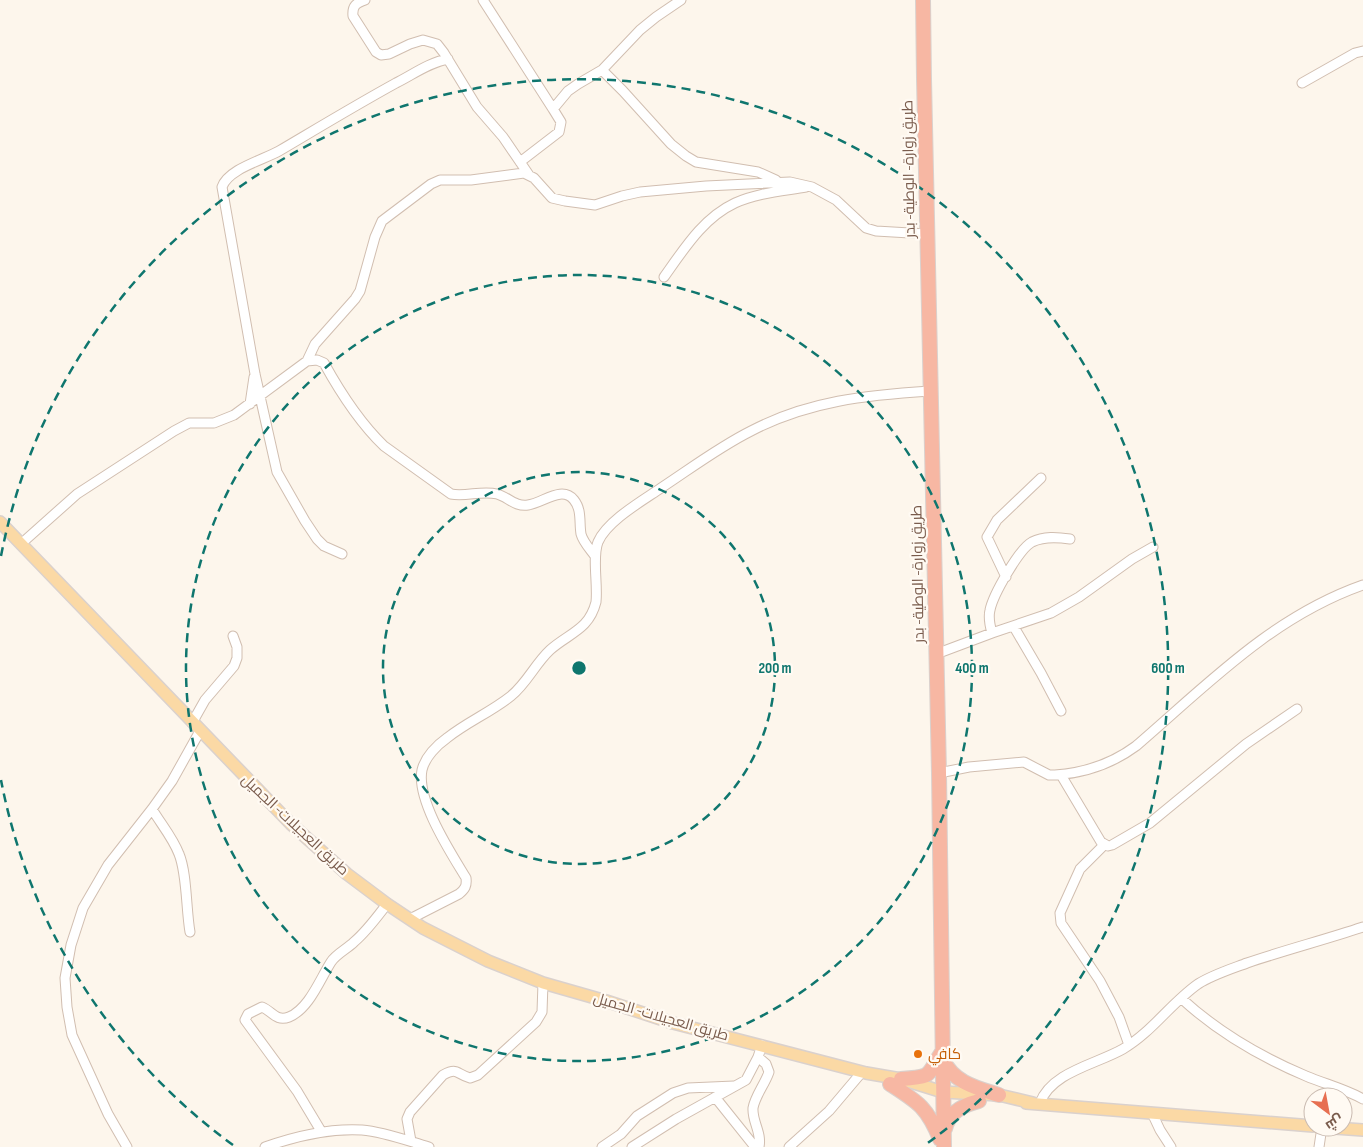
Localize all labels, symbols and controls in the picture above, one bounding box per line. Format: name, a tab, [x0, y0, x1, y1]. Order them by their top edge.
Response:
street label: طريق زوارة- الوطية- بدر	[898, 100, 920, 239]
street label: طريق زوارة- الوطية- بدر	[907, 505, 929, 644]
centre of rings	[570, 659, 588, 677]
text: 200 m	[758, 659, 792, 678]
text: 400 m	[955, 659, 989, 678]
text: 600 m	[1151, 659, 1185, 678]
street label: طريق العجيلات- الجميل	[237, 770, 353, 880]
street label: طريق العجيلات- الجميل	[591, 989, 731, 1045]
place label: كافي	[928, 1045, 961, 1066]
marker: كافي	[912, 1048, 924, 1060]
north arrow	[1303, 1087, 1353, 1137]
text: ش	[1322, 1111, 1347, 1135]

